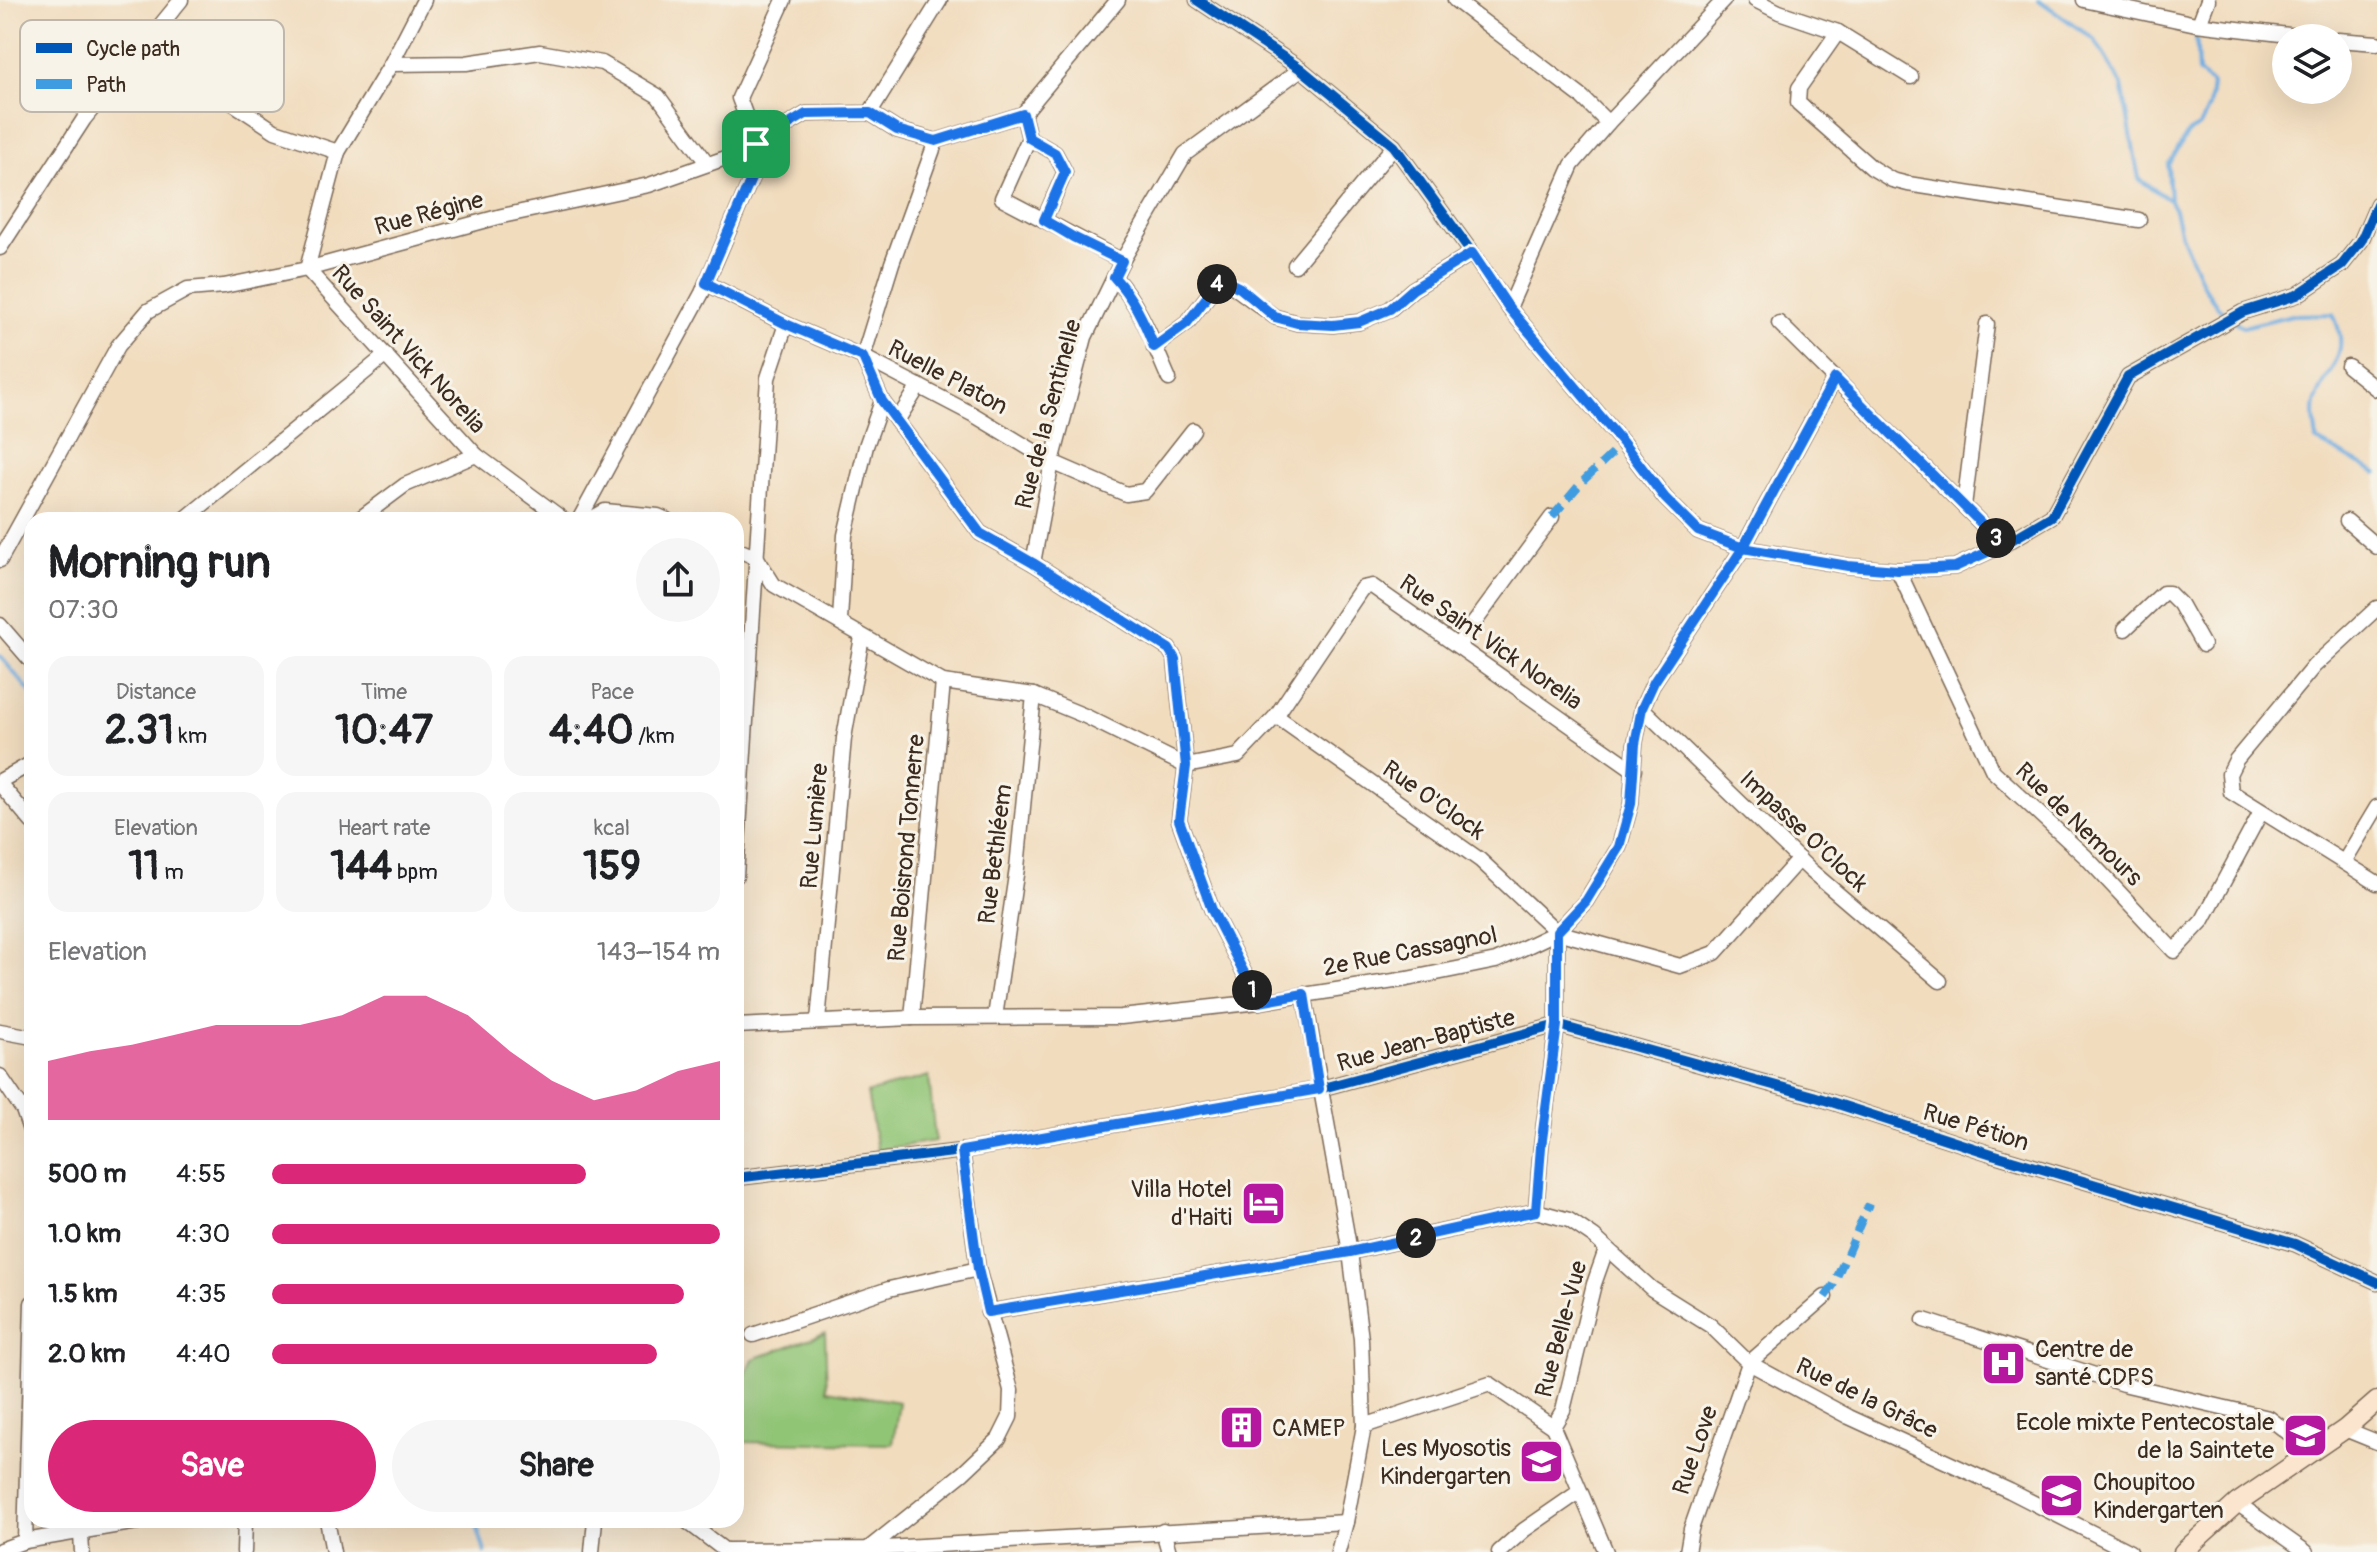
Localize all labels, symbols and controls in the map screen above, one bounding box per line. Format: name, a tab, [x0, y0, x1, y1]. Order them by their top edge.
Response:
legend	[20, 20, 284, 112]
map controls	[2272, 24, 2352, 104]
button: layers	[2272, 24, 2352, 104]
text: Cycle path	[86, 35, 180, 63]
text: Path	[86, 71, 126, 99]
pin	[722, 110, 790, 178]
icon: arrive	[734, 122, 778, 166]
street label: Rue Régine	[372, 185, 487, 242]
street label: Rue Saint Vick Norelia	[325, 259, 492, 440]
pin: 4	[1197, 264, 1237, 304]
text: 4	[1211, 270, 1223, 298]
street label: Rue de la Sentinelle	[1009, 316, 1088, 512]
street label: Ruelle Platon	[883, 334, 1013, 421]
pin: 3	[1976, 518, 2016, 558]
text: 3	[1990, 524, 2002, 552]
text: Morning run	[48, 536, 271, 591]
button: share	[636, 538, 720, 622]
street label: Rue Saint Vick Norelia	[1394, 568, 1588, 716]
text: 07:30	[48, 594, 119, 626]
text: Distance	[116, 678, 196, 706]
text: Time	[361, 678, 407, 706]
text: Pace	[590, 678, 634, 706]
text: 2.31	[105, 706, 174, 755]
text: 10:47	[335, 706, 433, 755]
text: 4:40	[549, 706, 634, 755]
text: km	[174, 722, 207, 750]
text: /km	[634, 722, 675, 750]
street label: Rue Boisrond Tonnerre	[882, 733, 931, 963]
street label: Rue O'Clock	[1377, 755, 1491, 846]
street label: Rue de Nemours	[2009, 756, 2148, 892]
street label: Rue Lumière	[795, 762, 834, 890]
street label: Impasse O'Clock	[1734, 765, 1874, 898]
street label: Rue Bethléem	[973, 782, 1018, 926]
text: Elevation	[114, 814, 198, 842]
text: Heart rate	[338, 814, 430, 842]
text: kcal	[594, 814, 630, 842]
text: 11	[128, 842, 159, 891]
text: 144	[330, 842, 392, 891]
text: 159	[583, 842, 641, 891]
text: m	[159, 858, 184, 886]
text: bpm	[392, 858, 438, 886]
street label: 2e Rue Cassagnol	[1321, 920, 1500, 983]
text: Elevation	[48, 936, 147, 968]
text: 143–154 m	[597, 936, 720, 968]
pin: 1	[1232, 970, 1272, 1010]
text: 1	[1248, 976, 1256, 1004]
street label: Rue Jean-Baptiste	[1334, 1003, 1518, 1078]
street label: Rue Pétion	[1919, 1098, 2032, 1157]
text: 500 m	[48, 1158, 126, 1190]
text: 4:55	[176, 1158, 226, 1190]
place label: Villa Hotel d'Haiti	[1130, 1175, 1232, 1232]
hotel icon: Villa Hotel d'Haiti	[1239, 1179, 1287, 1227]
text: 1.0 km	[48, 1218, 121, 1250]
text: 4:30	[176, 1218, 230, 1250]
pin: 2	[1396, 1218, 1436, 1258]
text: 2	[1410, 1224, 1422, 1252]
street label: Rue Belle-Vue	[1529, 1258, 1594, 1401]
text: 1.5 km	[48, 1278, 118, 1310]
text: 4:35	[176, 1278, 227, 1310]
place label: Centre de santé CDPS	[2035, 1335, 2154, 1392]
text: 2.0 km	[48, 1338, 126, 1370]
text: 4:40	[176, 1338, 231, 1370]
hospital icon: Centre de santé CDPS	[1980, 1339, 2028, 1387]
street label: Rue de la Grâce	[1791, 1352, 1942, 1445]
street label: Rue Love	[1667, 1402, 1724, 1498]
building icon: CAMEP	[1217, 1404, 1265, 1452]
place label: Ecole mixte Pentecostale de la Saintete	[2016, 1408, 2274, 1465]
school or university icon: Ecole mixte Pentecostale de la Saintete	[2281, 1412, 2329, 1460]
place label: CAMEP	[1272, 1414, 1345, 1443]
button: Save	[48, 1420, 376, 1512]
button: Share	[392, 1420, 720, 1512]
place label: Les Myosotis Kindergarten	[1380, 1434, 1511, 1491]
school or university icon: Les Myosotis Kindergarten	[1518, 1438, 1566, 1486]
place label: Choupitoo Kindergarten	[2093, 1468, 2224, 1525]
school or university icon: Choupitoo Kindergarten	[2038, 1472, 2086, 1520]

